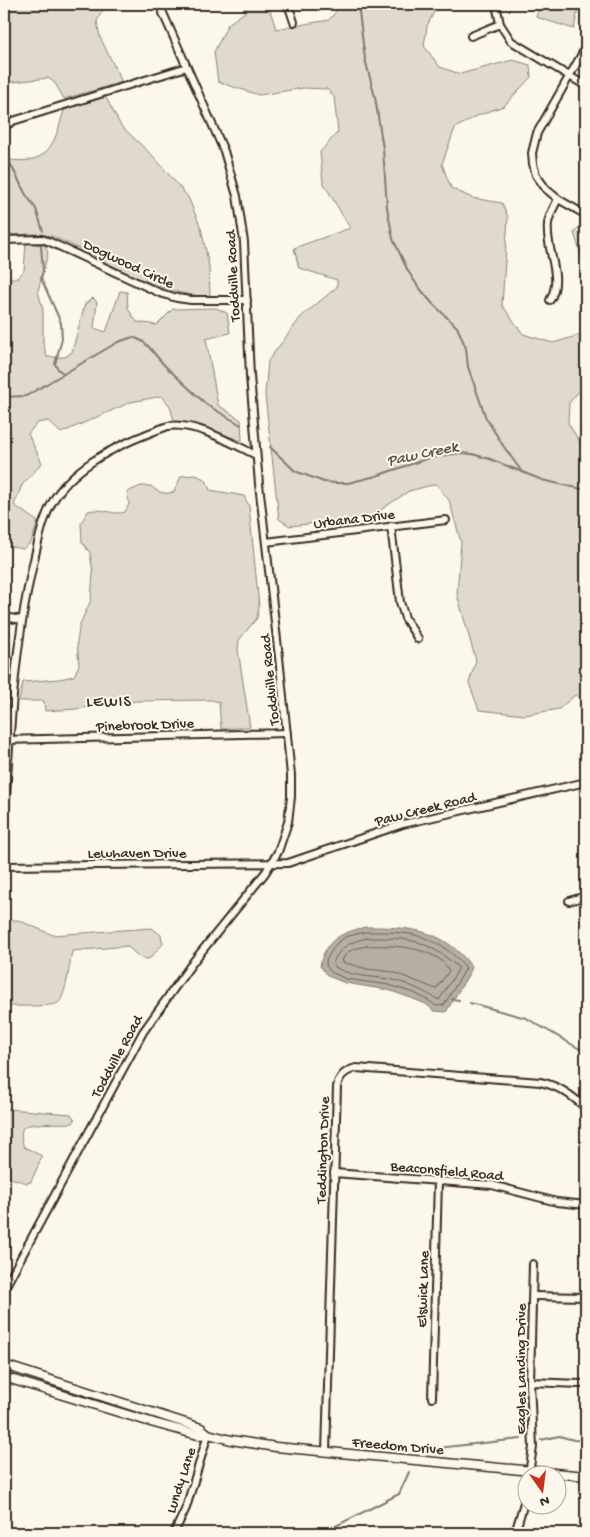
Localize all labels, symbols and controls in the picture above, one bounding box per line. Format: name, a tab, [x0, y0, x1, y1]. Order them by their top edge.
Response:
street label: Toddville Road	[223, 228, 245, 323]
street label: Dogwood Circle	[79, 235, 177, 294]
water label: Paw Creek	[386, 438, 462, 472]
street label: Urbana Drive	[312, 506, 396, 534]
street label: Toddville Road	[257, 632, 285, 727]
district label: LEWIS	[86, 694, 132, 713]
street label: Pinebrook Drive	[95, 715, 195, 737]
street label: Paw Creek Road	[372, 788, 479, 831]
street label: Lewhaven Drive	[88, 845, 187, 863]
street label: Toddville Road	[87, 1011, 148, 1102]
street label: Teddington Drive	[313, 1096, 335, 1205]
street label: Beaconsfield Road	[389, 1158, 505, 1186]
street label: Elswick Lane	[414, 1250, 434, 1328]
street label: Eagles Landing Drive	[513, 1303, 531, 1435]
street label: Freedom Drive	[350, 1434, 445, 1460]
street label: Lundy Lane	[163, 1445, 201, 1516]
north arrow	[518, 1464, 568, 1514]
text: N	[538, 1491, 551, 1510]

